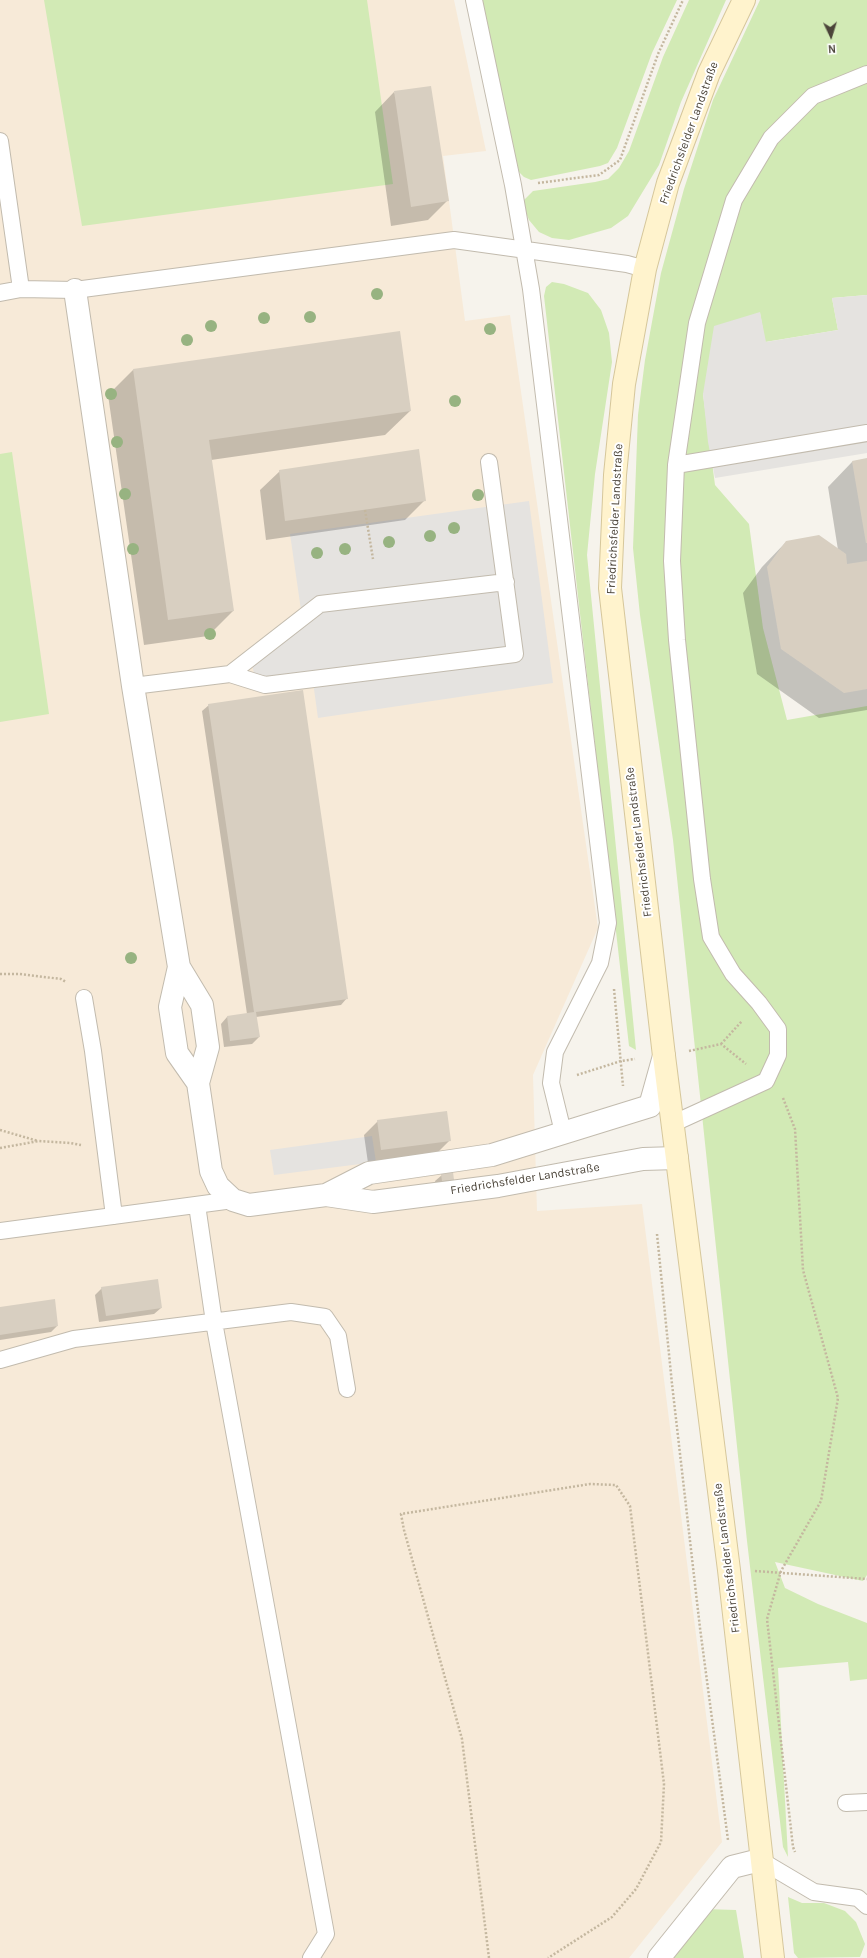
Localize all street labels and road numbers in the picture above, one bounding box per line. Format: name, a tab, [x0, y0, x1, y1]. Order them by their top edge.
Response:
street label: Friedrichsfelder Landstraße	[656, 60, 722, 206]
street label: Friedrichsfelder Landstraße	[604, 443, 626, 595]
street label: Friedrichsfelder Landstraße	[623, 766, 655, 918]
street label: Friedrichsfelder Landstraße	[449, 1160, 601, 1198]
street label: Friedrichsfelder Landstraße	[711, 1482, 743, 1634]

